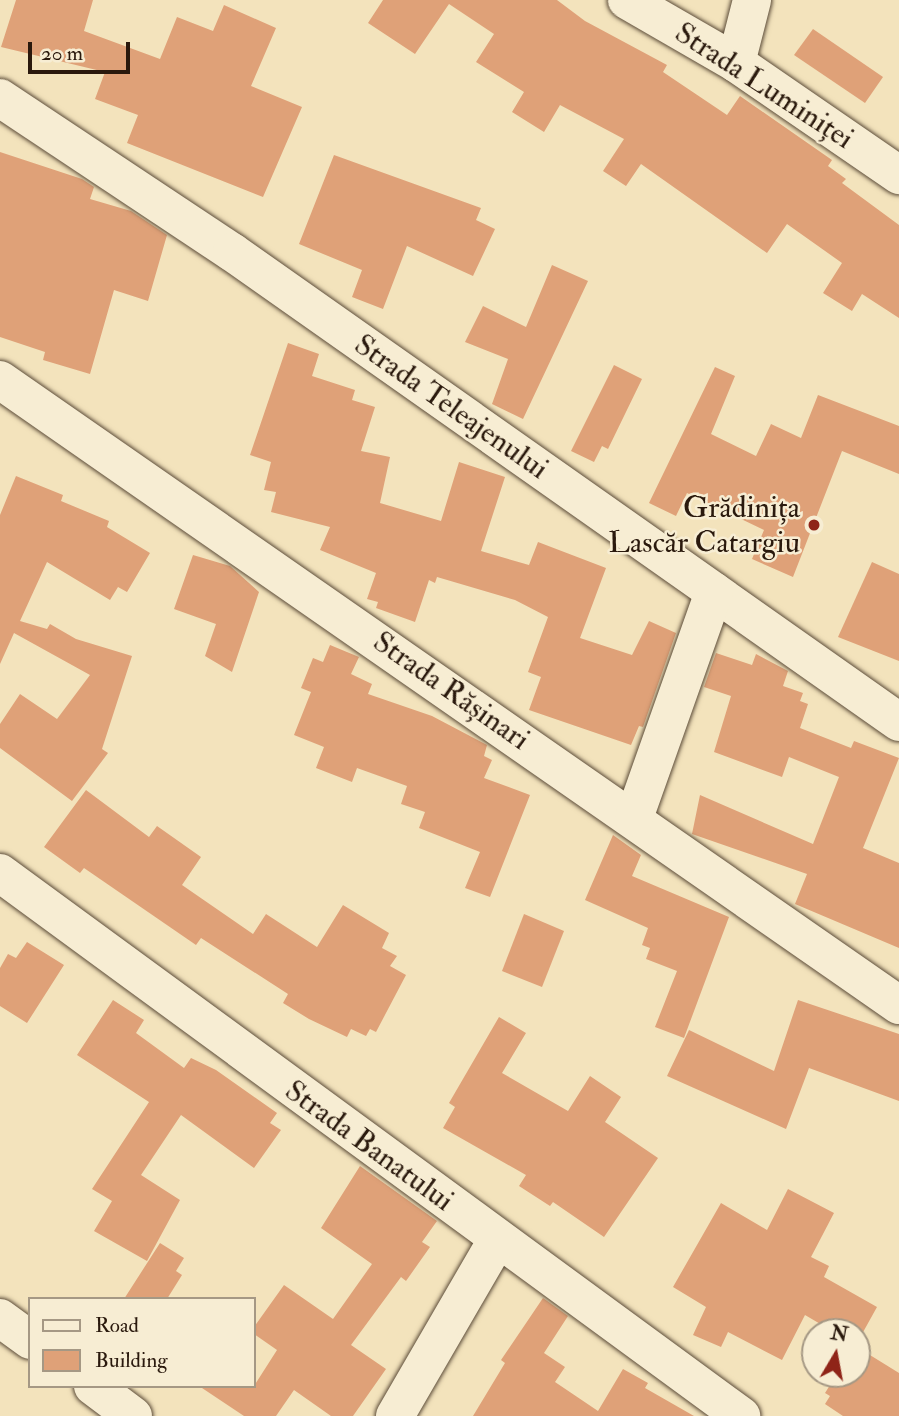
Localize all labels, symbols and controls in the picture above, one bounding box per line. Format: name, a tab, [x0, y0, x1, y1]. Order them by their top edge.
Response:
street label: Strada Luminiței	[668, 15, 860, 157]
scale bar	[32, 28, 133, 72]
text: 20 m	[41, 40, 83, 67]
street label: Strada Teleajenului	[347, 327, 555, 487]
place label: Grădinița Lascăr Catargiu	[608, 490, 800, 560]
marker: Grădinița Lascăr Catargiu	[806, 517, 822, 533]
street label: Strada Rășinari	[366, 624, 536, 758]
street label: Strada Banatului	[278, 1073, 460, 1219]
legend	[28, 1297, 256, 1388]
text: Road	[95, 1312, 139, 1339]
north arrow	[801, 1318, 871, 1388]
text: N	[829, 1321, 850, 1348]
text: Building	[95, 1347, 168, 1374]

